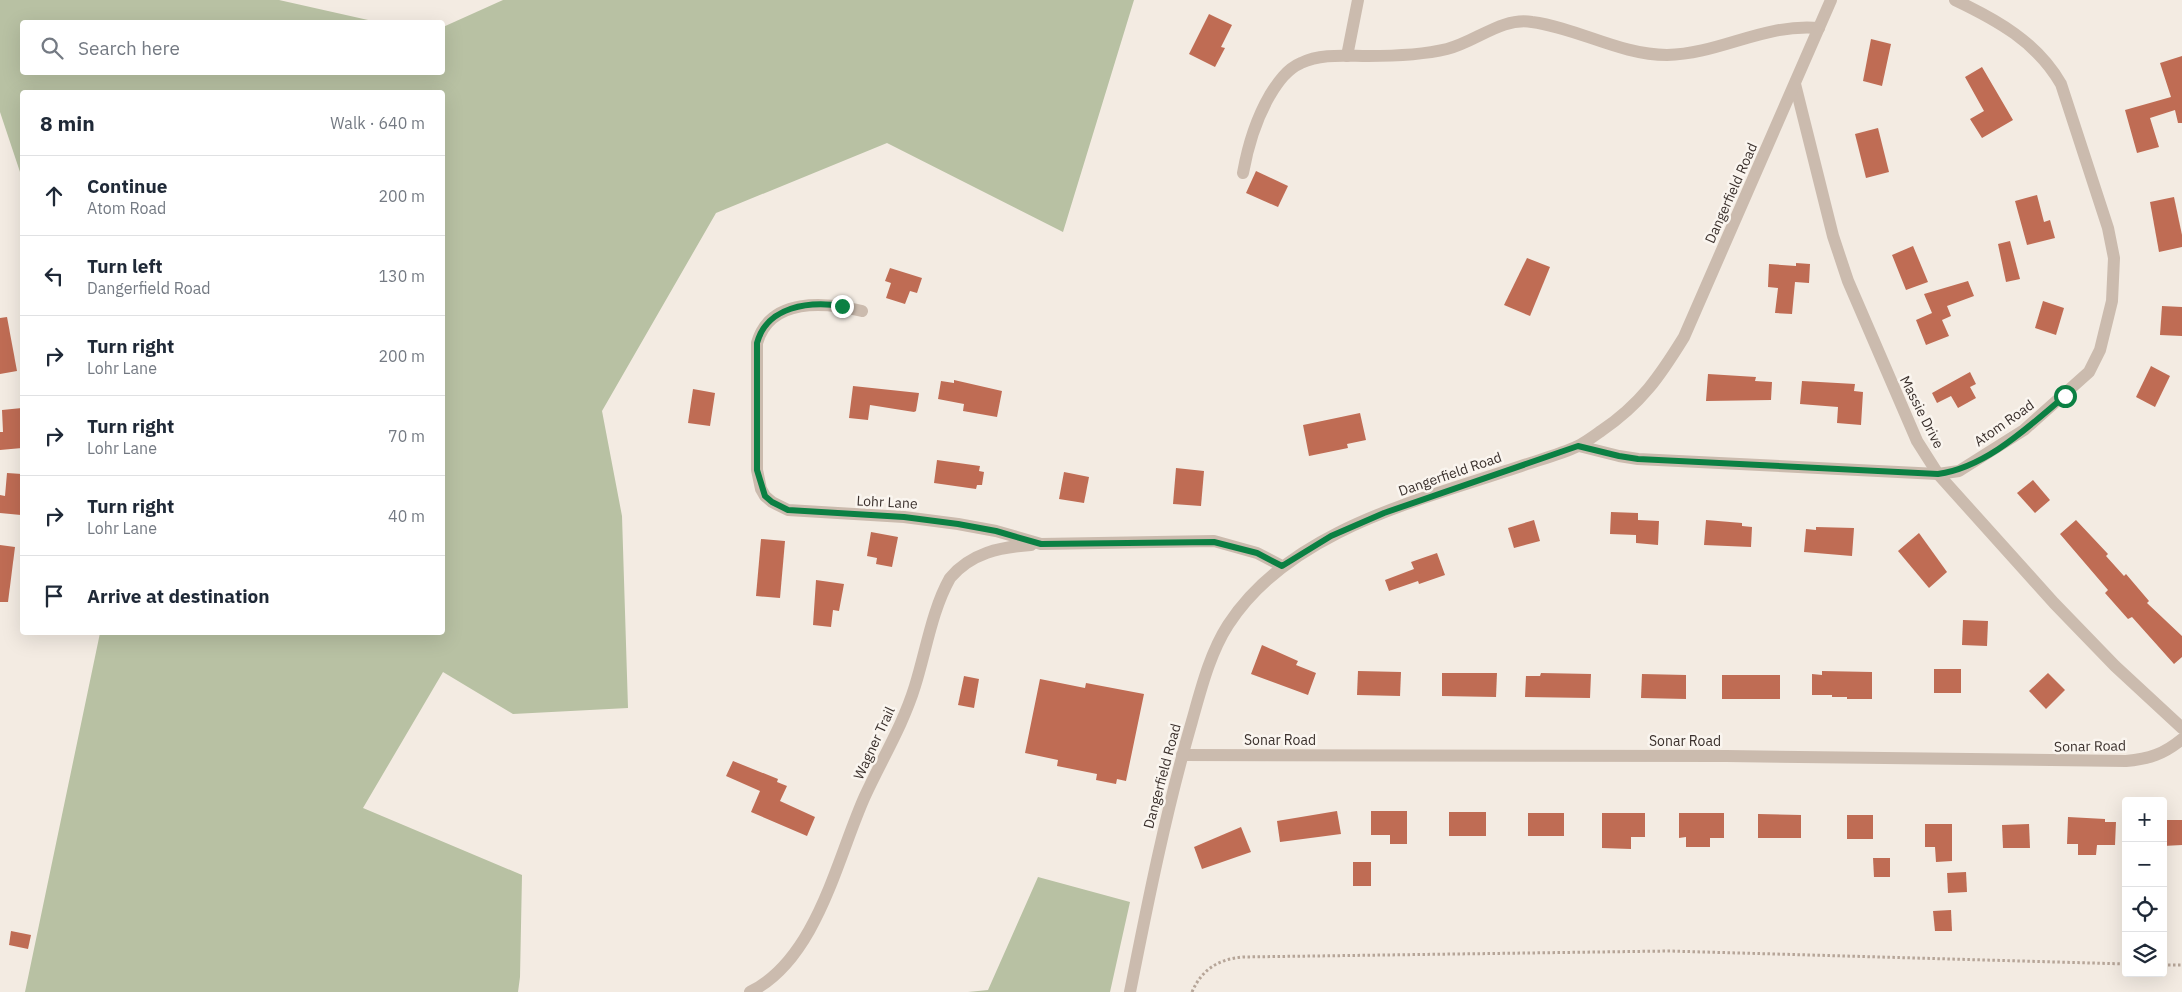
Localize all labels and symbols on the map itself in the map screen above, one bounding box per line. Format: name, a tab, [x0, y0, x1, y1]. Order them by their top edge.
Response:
street label: Dangerfield Road	[1701, 140, 1761, 246]
route end	[831, 295, 854, 318]
street label: Massie Drive	[1896, 373, 1948, 452]
route start	[2054, 385, 2077, 408]
street label: Atom Road	[1970, 396, 2038, 450]
street label: Dangerfield Road	[1396, 448, 1504, 500]
street label: Lohr Lane	[856, 491, 918, 513]
street label: Wagner Trail	[849, 703, 899, 782]
street label: Dangerfield Road	[1139, 721, 1185, 831]
street label: Sonar Road	[1244, 731, 1316, 749]
street label: Sonar Road	[1649, 732, 1721, 750]
street label: Sonar Road	[2054, 736, 2126, 756]

